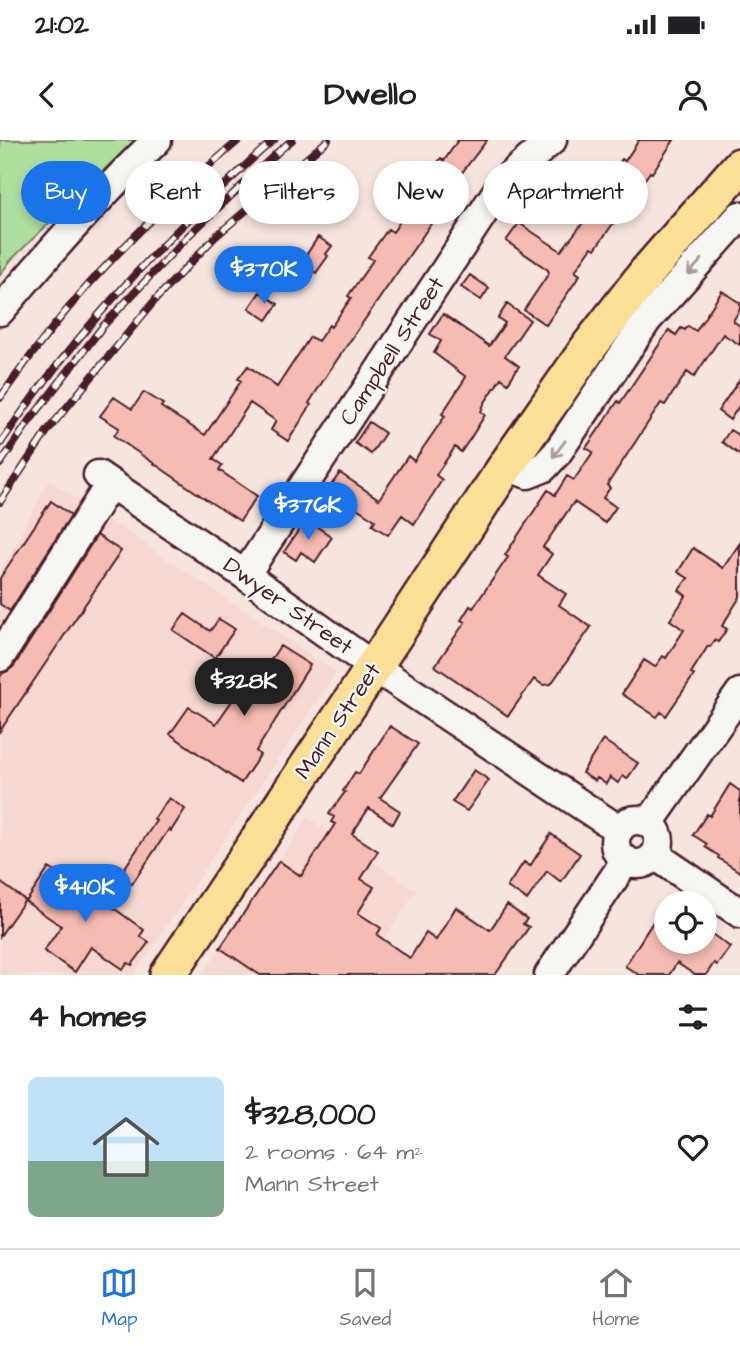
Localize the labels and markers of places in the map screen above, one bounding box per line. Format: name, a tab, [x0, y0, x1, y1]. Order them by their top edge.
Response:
pin: $370K	[215, 246, 313, 306]
pin: $376K	[259, 482, 357, 542]
pin: $328K	[195, 658, 293, 718]
pin: $410K	[36, 864, 134, 924]

